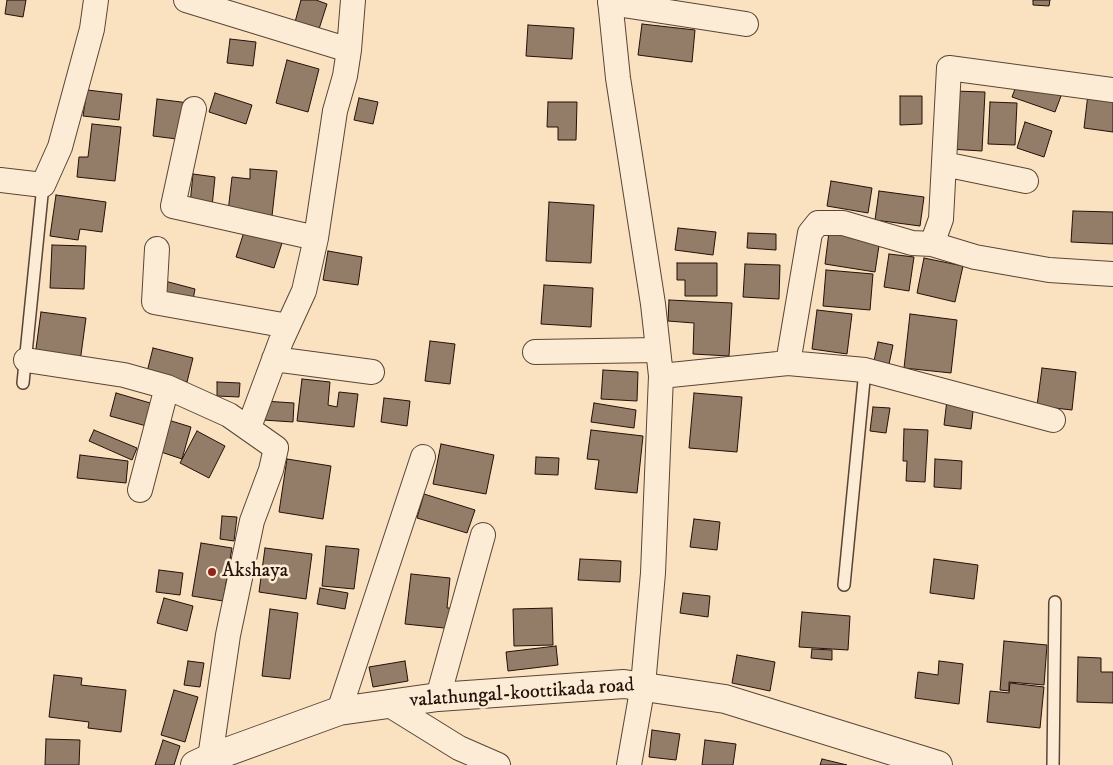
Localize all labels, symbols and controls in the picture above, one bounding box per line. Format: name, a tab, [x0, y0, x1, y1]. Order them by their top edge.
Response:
place label: Akshaya	[222, 560, 288, 584]
marker: Akshaya	[206, 566, 218, 578]
street label: valathungal-koottikada road	[409, 674, 635, 714]

